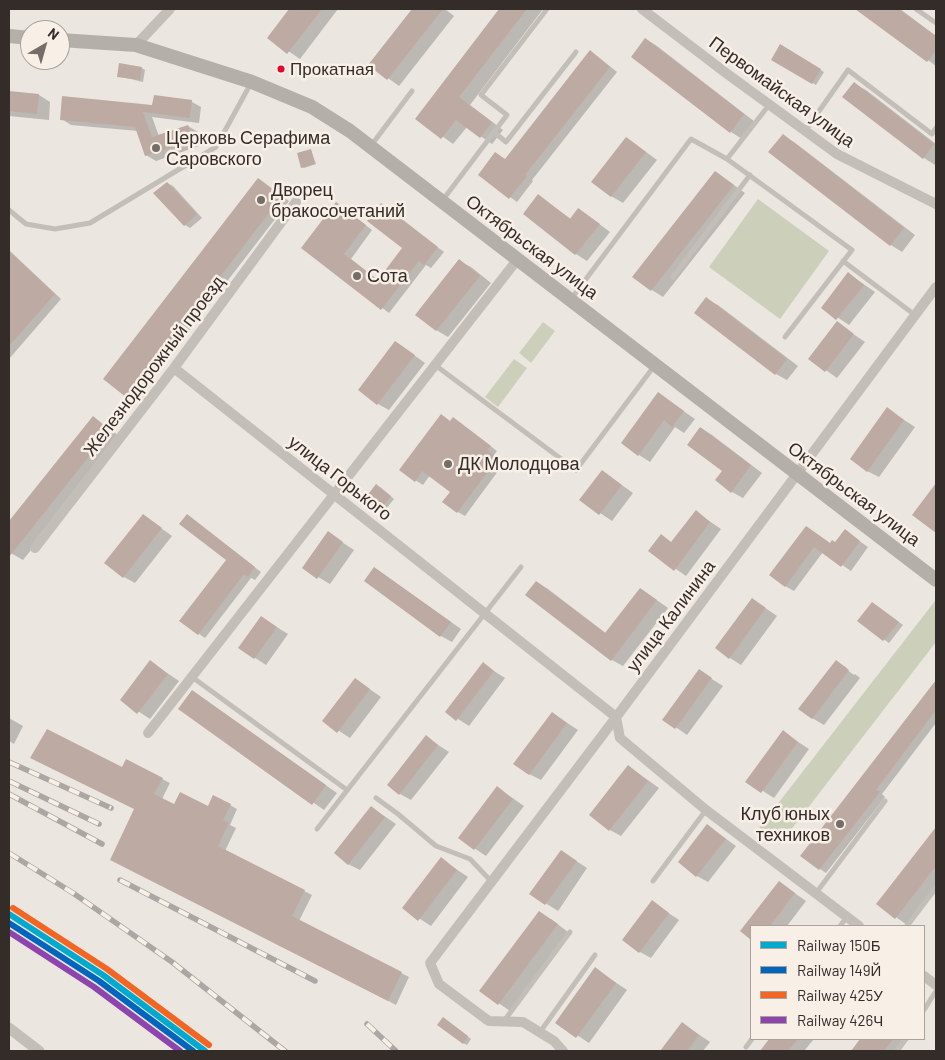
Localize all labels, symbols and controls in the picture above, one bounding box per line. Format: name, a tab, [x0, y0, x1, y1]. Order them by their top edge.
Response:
north arrow	[20, 20, 70, 70]
text: N	[45, 24, 63, 43]
street label: Первомайская улица	[705, 32, 859, 152]
place label: Прокатная	[290, 59, 374, 79]
marker: Прокатная	[276, 64, 286, 74]
place label: Церковь Серафима Саровского	[166, 127, 330, 170]
marker: Церковь Серафима Саровского	[150, 142, 162, 154]
place label: Дворец бракосочетаний	[271, 179, 405, 222]
street label: Октябрьская улица	[462, 190, 602, 304]
marker: Дворец бракосочетаний	[255, 194, 267, 206]
place label: Сота	[367, 265, 408, 287]
marker: Сота	[351, 270, 363, 282]
street label: Железнодорожный проезд	[79, 271, 229, 461]
street label: улица Горького	[284, 431, 396, 525]
street label: Октябрьская улица	[784, 437, 924, 551]
place label: ДК Молодцова	[458, 453, 579, 475]
marker: ДК Молодцова	[442, 458, 454, 470]
street label: улица Калинина	[622, 556, 720, 676]
place label: Клуб юных техников	[741, 803, 830, 846]
marker: Клуб юных техников	[834, 818, 846, 830]
legend	[750, 925, 925, 1040]
text: Railway 150Б	[797, 936, 881, 954]
text: Railway 149Й	[797, 961, 881, 979]
text: Railway 425У	[797, 986, 883, 1004]
text: Railway 426Ч	[797, 1011, 883, 1029]

